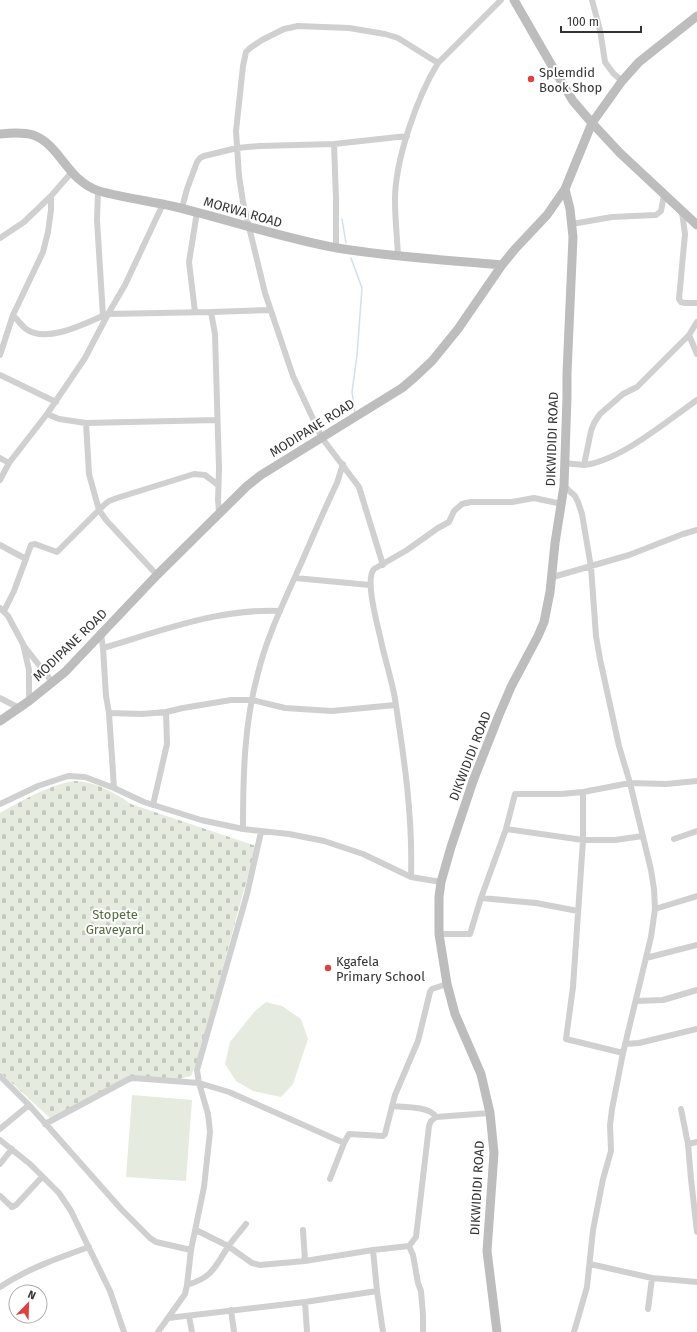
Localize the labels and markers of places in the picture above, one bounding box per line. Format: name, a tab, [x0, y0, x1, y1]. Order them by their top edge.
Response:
place label: Splemdid Book Shop	[539, 65, 602, 95]
marker: Splemdid Book Shop	[526, 74, 536, 84]
place label: Kgafela Primary School	[336, 954, 425, 984]
marker: Kgafela Primary School	[323, 963, 333, 973]

